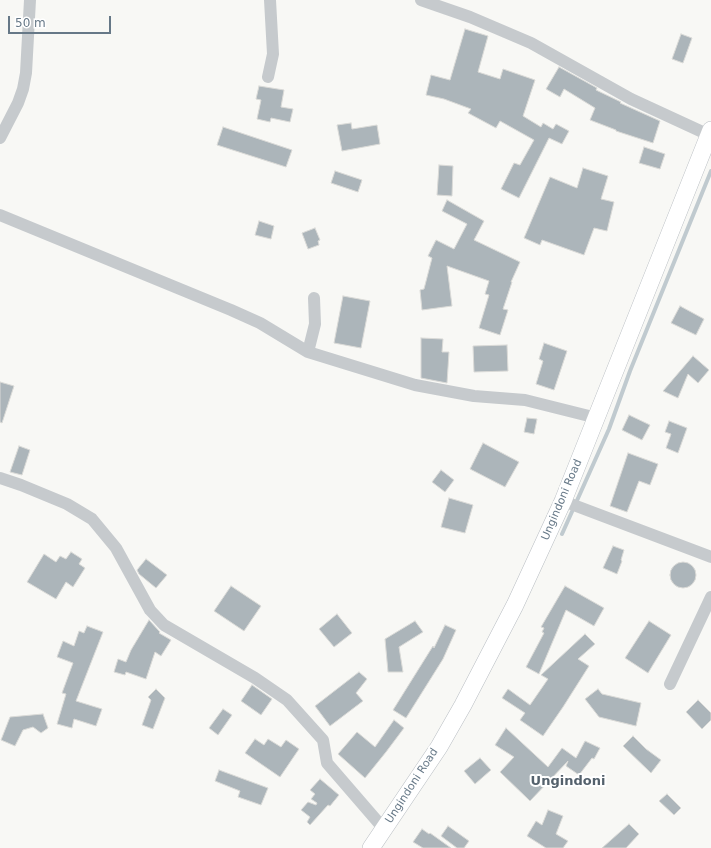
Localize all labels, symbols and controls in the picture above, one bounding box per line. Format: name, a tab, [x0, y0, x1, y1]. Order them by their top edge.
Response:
scale bar	[10, 8, 113, 34]
text: 50 m	[15, 16, 46, 30]
street label: Ungindoni Road	[539, 457, 585, 543]
street label: Ungindoni Road	[383, 746, 441, 826]
district label: Ungindoni	[531, 774, 605, 790]

